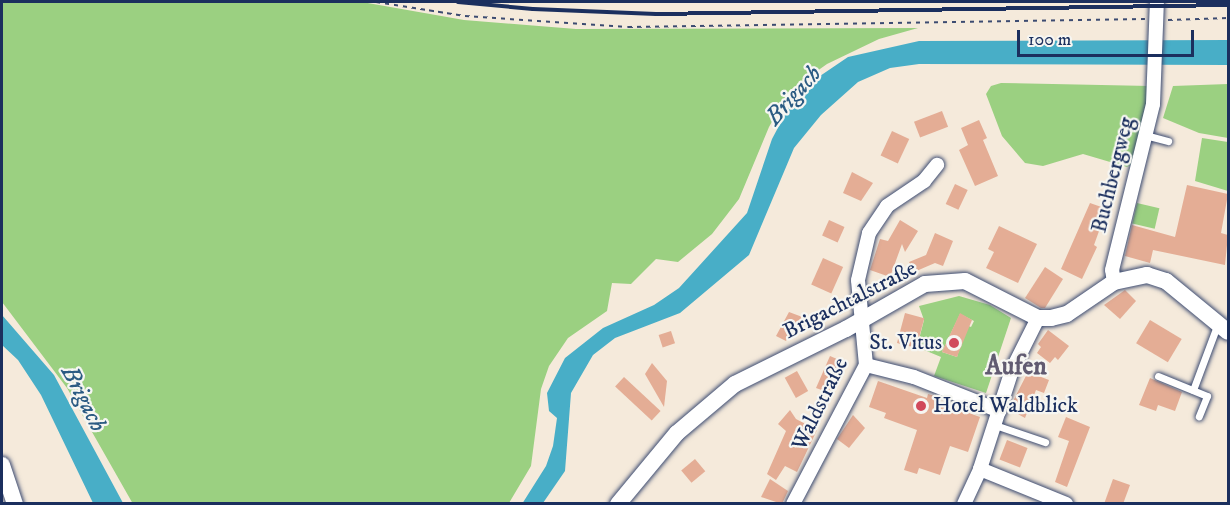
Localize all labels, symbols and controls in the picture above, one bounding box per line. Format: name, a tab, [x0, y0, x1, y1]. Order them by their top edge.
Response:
scale bar	[1020, 18, 1197, 56]
text: 100 m	[1028, 29, 1071, 51]
water label: Brigach	[760, 60, 828, 132]
street label: Buchbergweg	[1086, 114, 1140, 236]
street label: Brigachtalstraße	[779, 255, 921, 345]
place label: St. Vitus	[869, 330, 942, 356]
marker: St. Vitus	[947, 336, 961, 350]
district label: Aufen	[985, 351, 1047, 383]
street label: Waldstraße	[786, 353, 854, 455]
water label: Brigach	[54, 361, 112, 437]
place label: Hotel Waldblick	[933, 393, 1078, 419]
marker: Hotel Waldblick	[914, 399, 928, 413]

